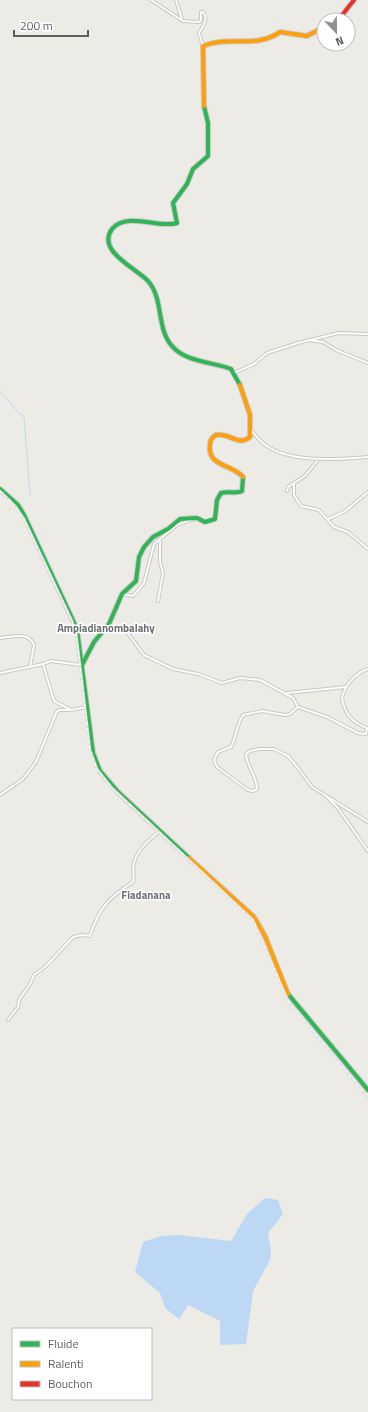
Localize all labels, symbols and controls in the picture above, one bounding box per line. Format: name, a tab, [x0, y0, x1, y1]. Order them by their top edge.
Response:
scale bar	[14, 12, 88, 38]
north arrow	[316, 12, 356, 52]
text: 200 m	[20, 16, 53, 35]
text: N	[333, 32, 346, 50]
district label: Ampiadianombalahy	[57, 620, 155, 636]
district label: Fiadanana	[121, 887, 171, 903]
legend	[12, 1328, 152, 1400]
text: Fluide	[48, 1334, 79, 1353]
text: Ralenti	[48, 1354, 83, 1373]
text: Bouchon	[48, 1374, 93, 1393]

